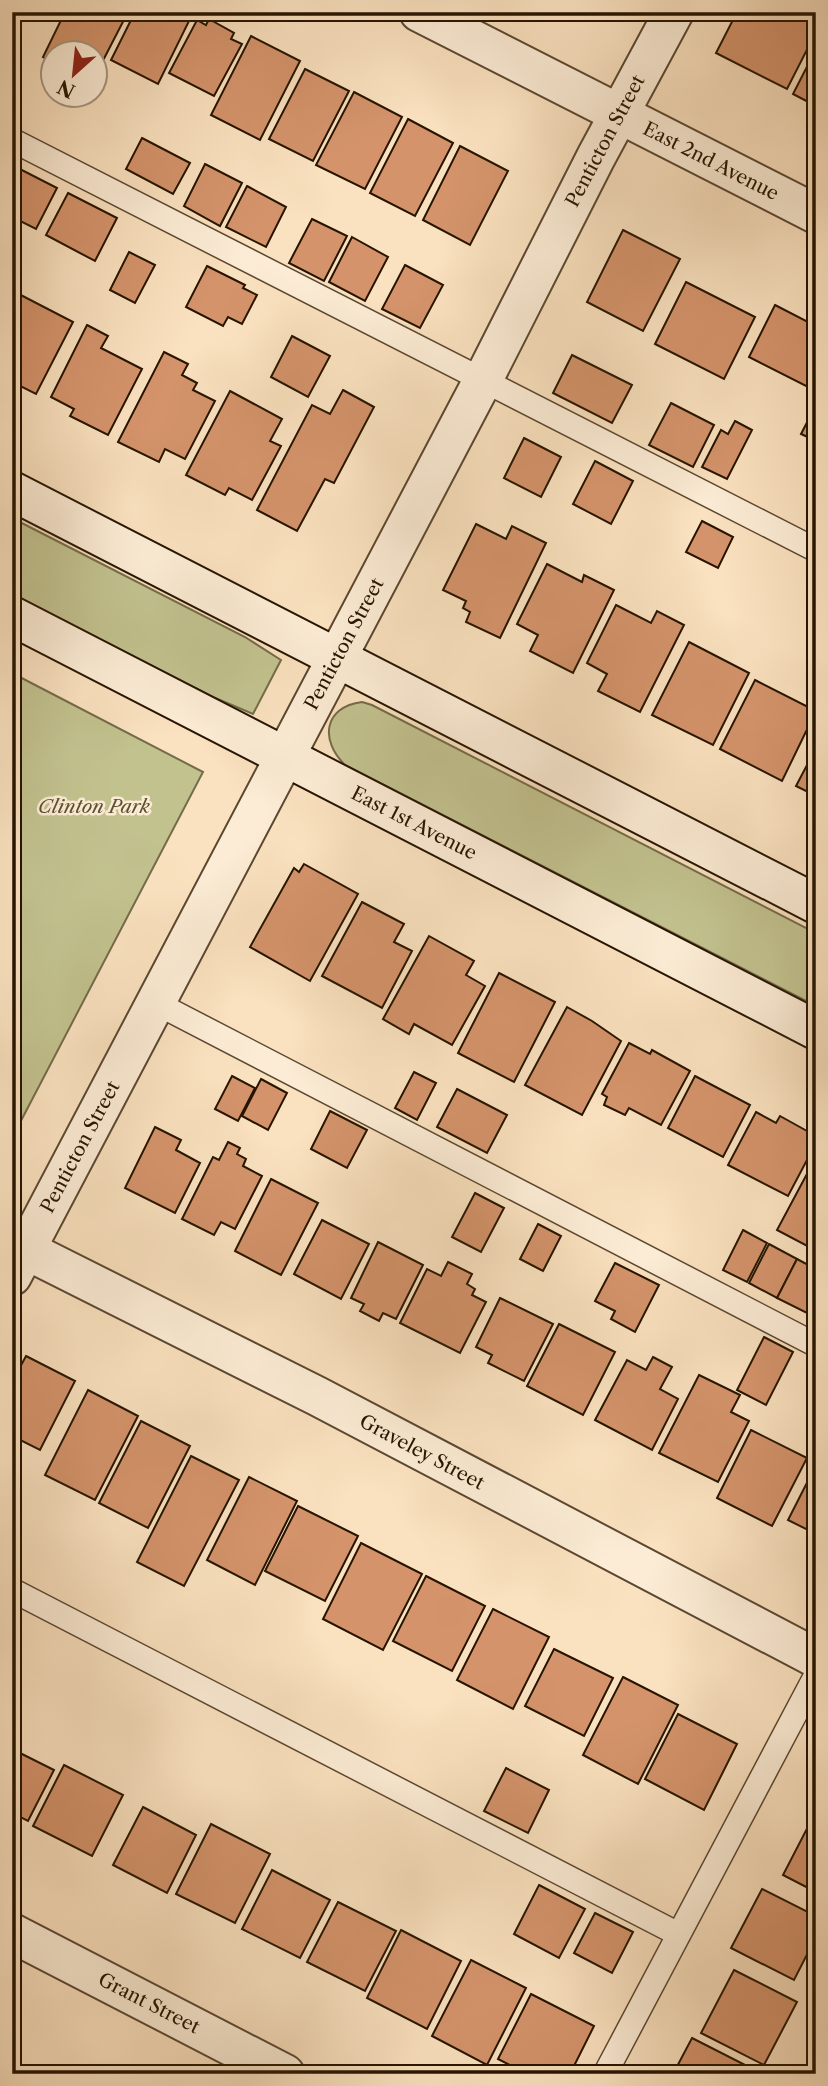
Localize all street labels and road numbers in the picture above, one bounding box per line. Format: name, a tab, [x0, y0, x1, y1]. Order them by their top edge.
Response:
street label: Penticton Street	[561, 71, 650, 211]
street label: East 2nd Avenue	[639, 117, 783, 205]
street label: Penticton Street	[300, 574, 389, 714]
street label: East 1st Avenue	[347, 781, 481, 865]
street label: Penticton Street	[36, 1077, 125, 1217]
street label: Graveley Street	[356, 1409, 489, 1495]
street label: Grant Street	[94, 1968, 204, 2039]

